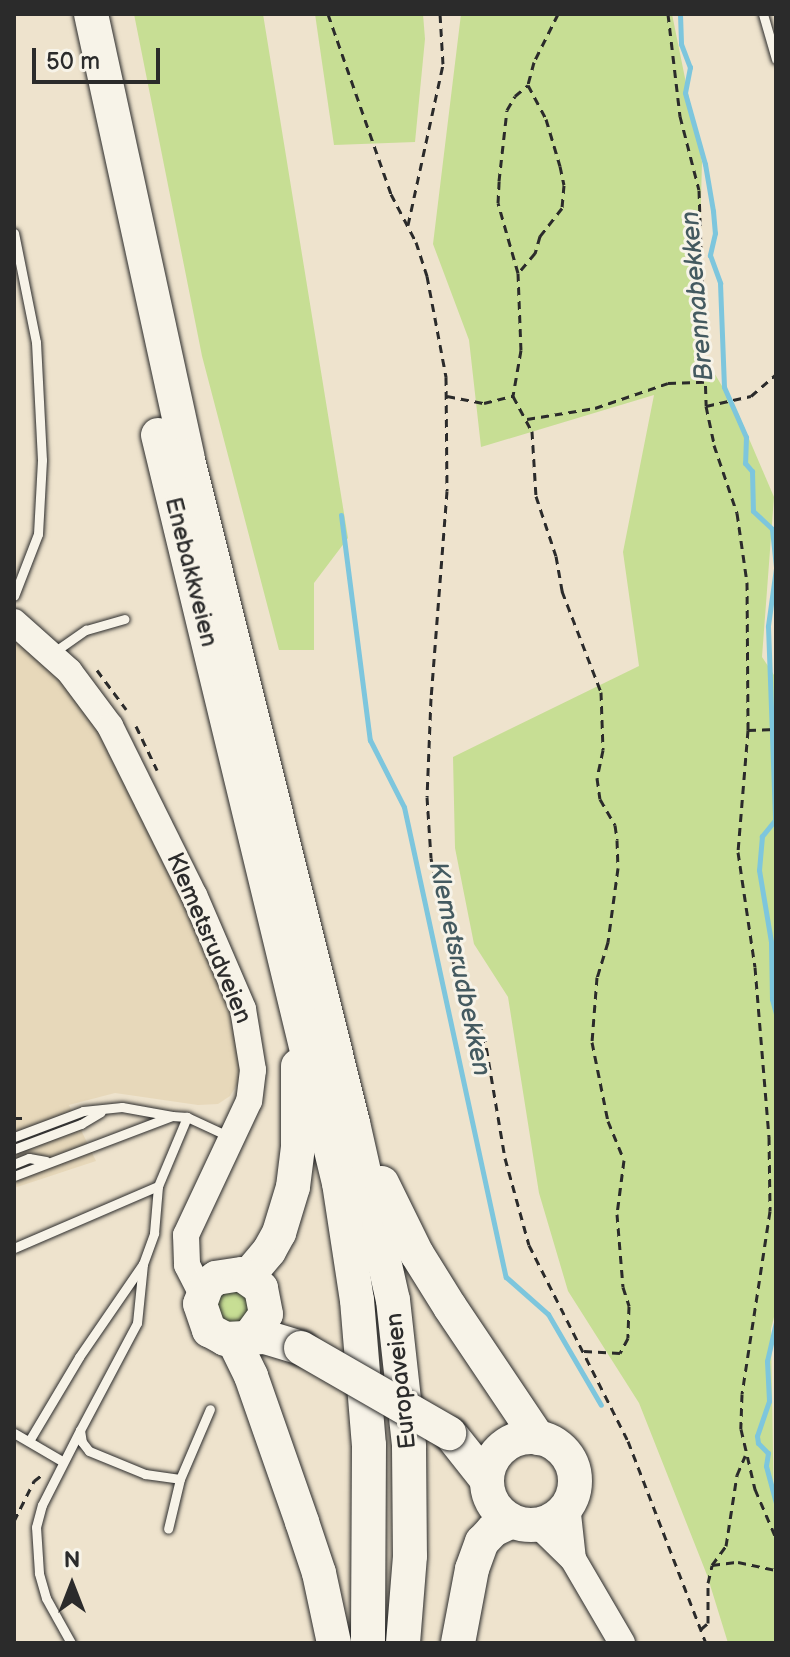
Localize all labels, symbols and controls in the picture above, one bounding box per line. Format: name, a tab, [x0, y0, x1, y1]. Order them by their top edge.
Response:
scale bar	[36, 32, 164, 82]
text: 50 m	[46, 47, 100, 76]
water label: Brennabekken	[675, 210, 721, 382]
street label: Enebakkveien	[159, 494, 223, 650]
street label: Klemetsrudveien	[160, 848, 258, 1028]
water label: Klemetsrudbekken	[421, 859, 497, 1079]
street label: Europaveien	[380, 1312, 422, 1450]
north arrow	[32, 1545, 112, 1625]
text: N	[64, 1547, 80, 1574]

